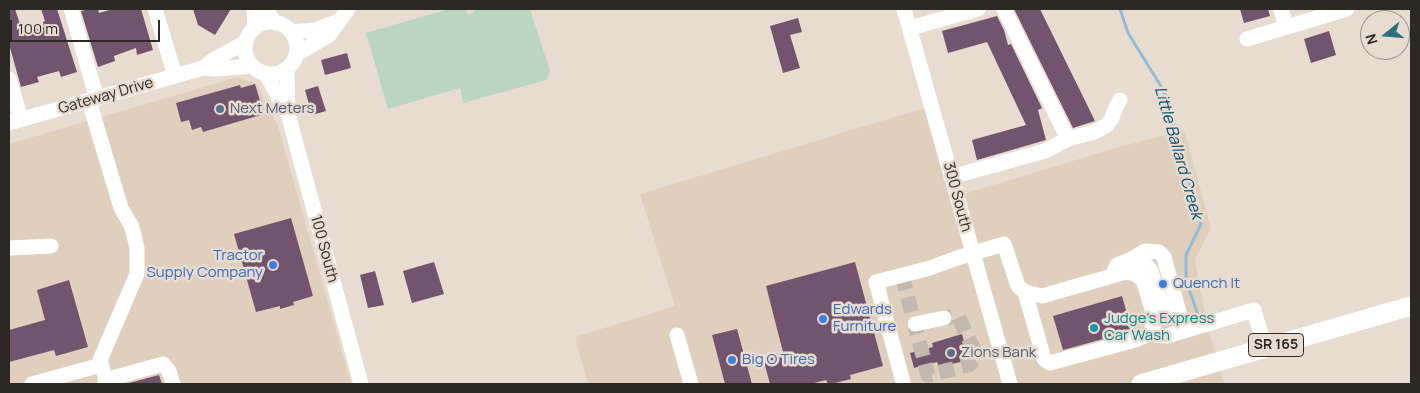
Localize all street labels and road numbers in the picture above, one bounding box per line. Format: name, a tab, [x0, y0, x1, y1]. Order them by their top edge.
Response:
street label: Gateway Drive	[56, 74, 156, 118]
street label: 300 South	[939, 160, 975, 234]
street label: 100 South	[306, 213, 342, 285]
road number: SR 165	[1248, 334, 1304, 356]

